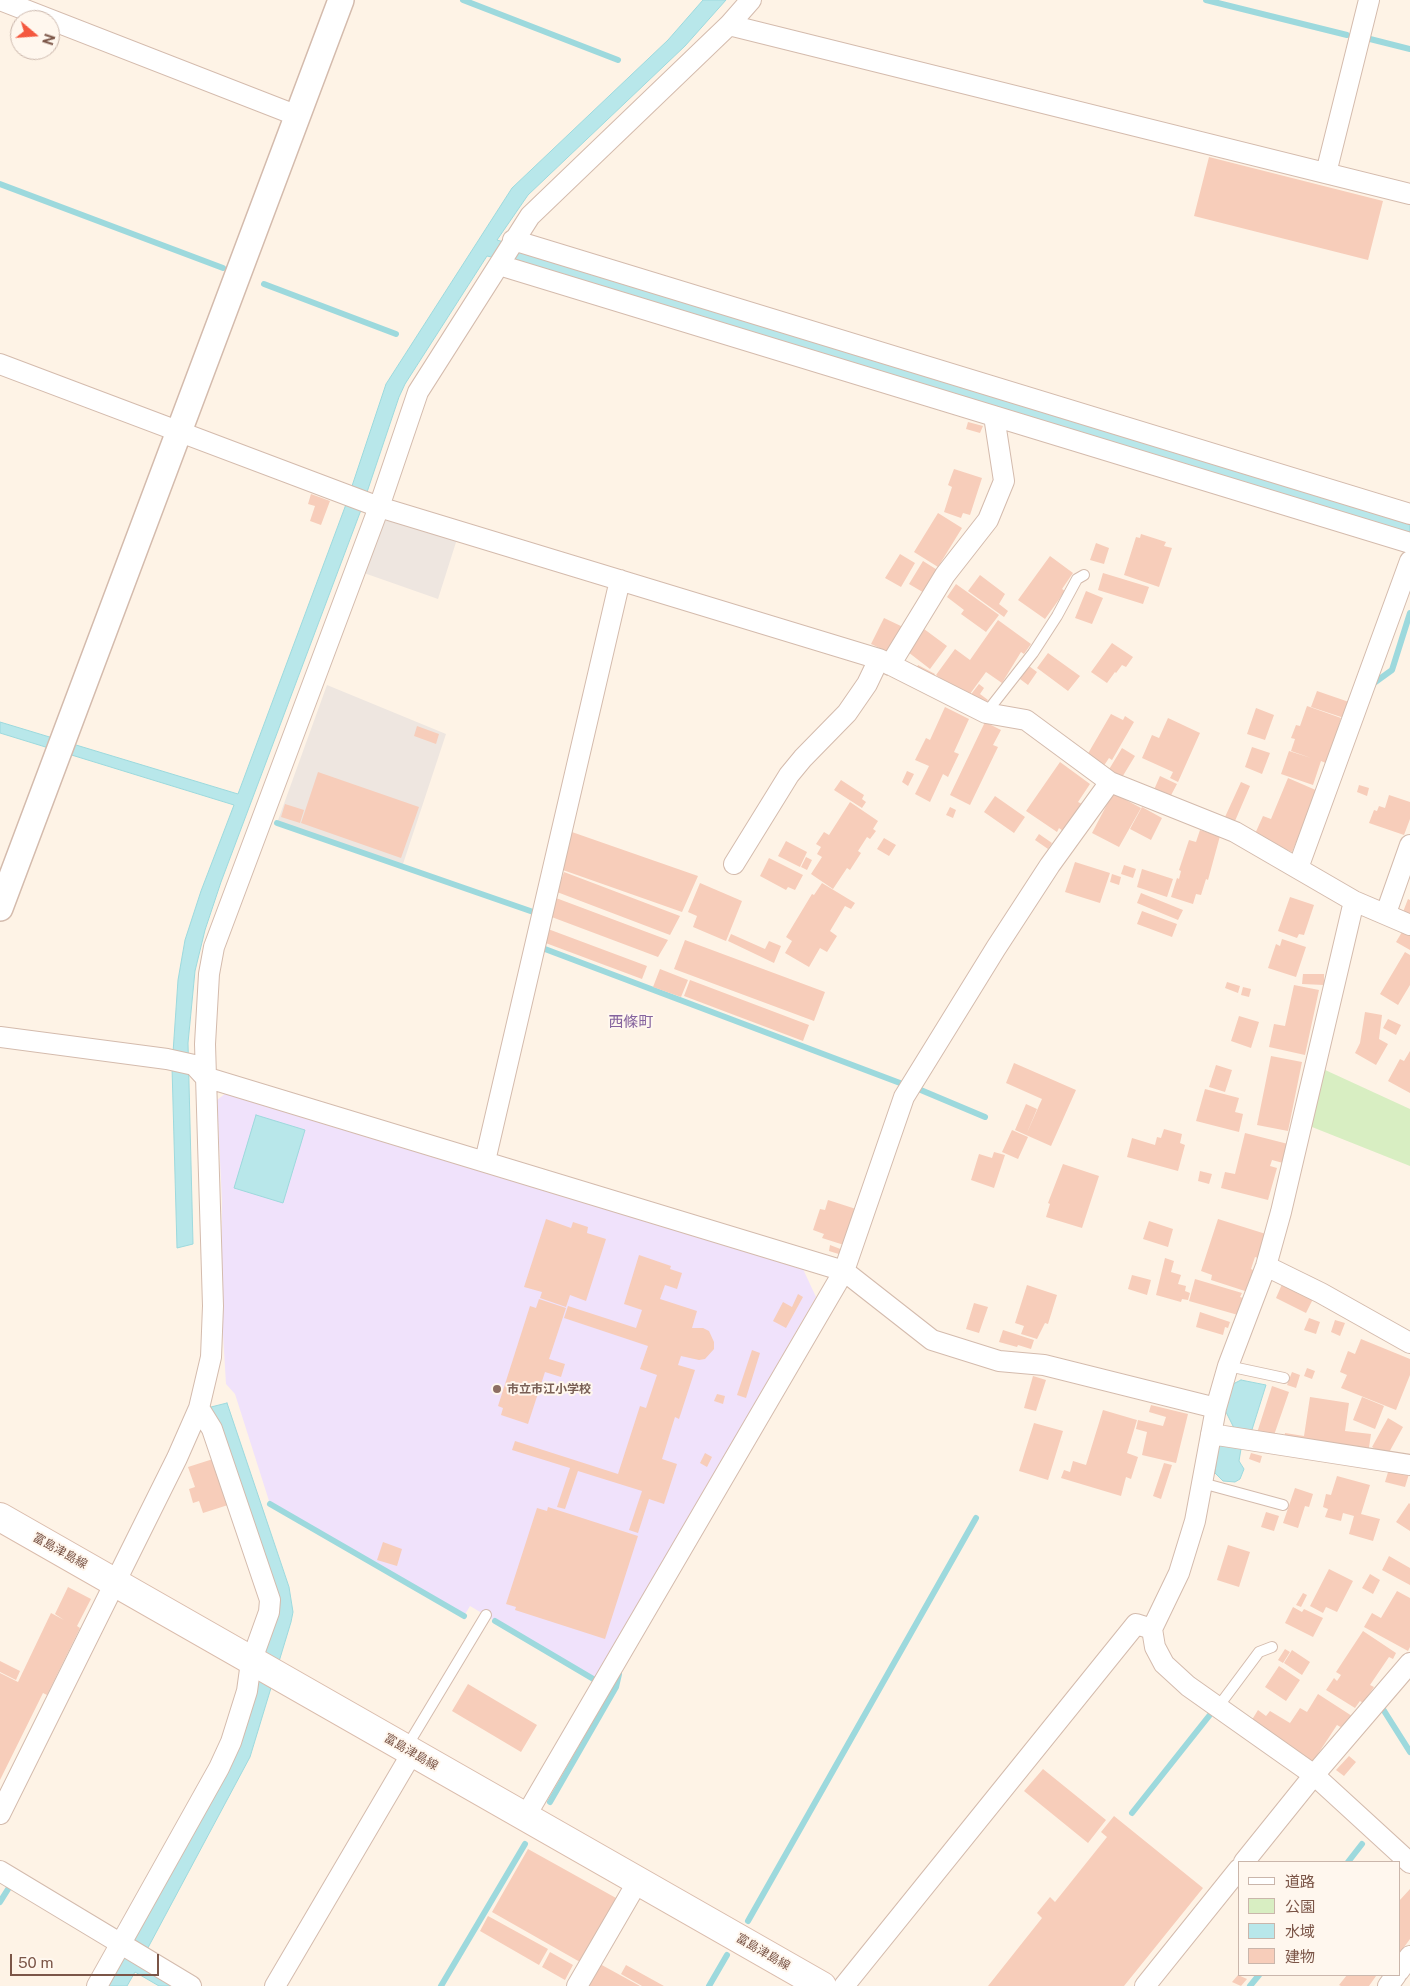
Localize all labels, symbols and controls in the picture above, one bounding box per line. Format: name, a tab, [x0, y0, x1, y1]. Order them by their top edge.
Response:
north arrow	[10, 10, 60, 60]
text: N	[39, 32, 58, 47]
district label: 西條町	[609, 1013, 653, 1031]
place label: 市立市江小学校	[507, 1382, 591, 1396]
marker: 市立市江小学校	[491, 1383, 503, 1395]
street label: 富島津島線	[30, 1530, 90, 1572]
street label: 富島津島線	[381, 1731, 441, 1773]
legend	[1238, 1861, 1400, 1976]
text: 道路	[1285, 1873, 1315, 1890]
text: 公園	[1285, 1898, 1315, 1915]
text: 水域	[1285, 1923, 1315, 1940]
street label: 富島津島線	[733, 1931, 793, 1973]
scale bar	[12, 1944, 161, 1976]
text: 建物	[1285, 1948, 1315, 1965]
text: 50 m	[18, 1954, 53, 1971]

